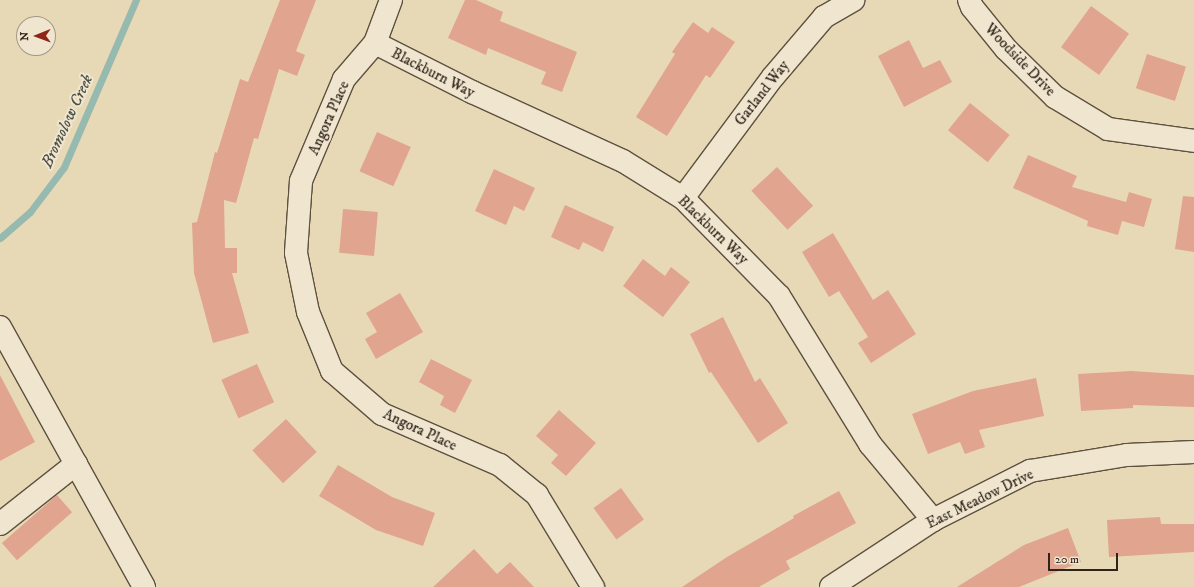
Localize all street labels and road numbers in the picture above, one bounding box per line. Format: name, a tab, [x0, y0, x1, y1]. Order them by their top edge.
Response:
street label: Woodside Drive	[981, 20, 1059, 100]
street label: Blackburn Way	[388, 44, 478, 102]
street label: Garland Way	[731, 57, 793, 129]
street label: Angora Place	[305, 78, 353, 158]
street label: Blackburn Way	[674, 192, 752, 268]
street label: Angora Place	[380, 405, 460, 455]
street label: East Meadow Drive	[923, 465, 1037, 533]

